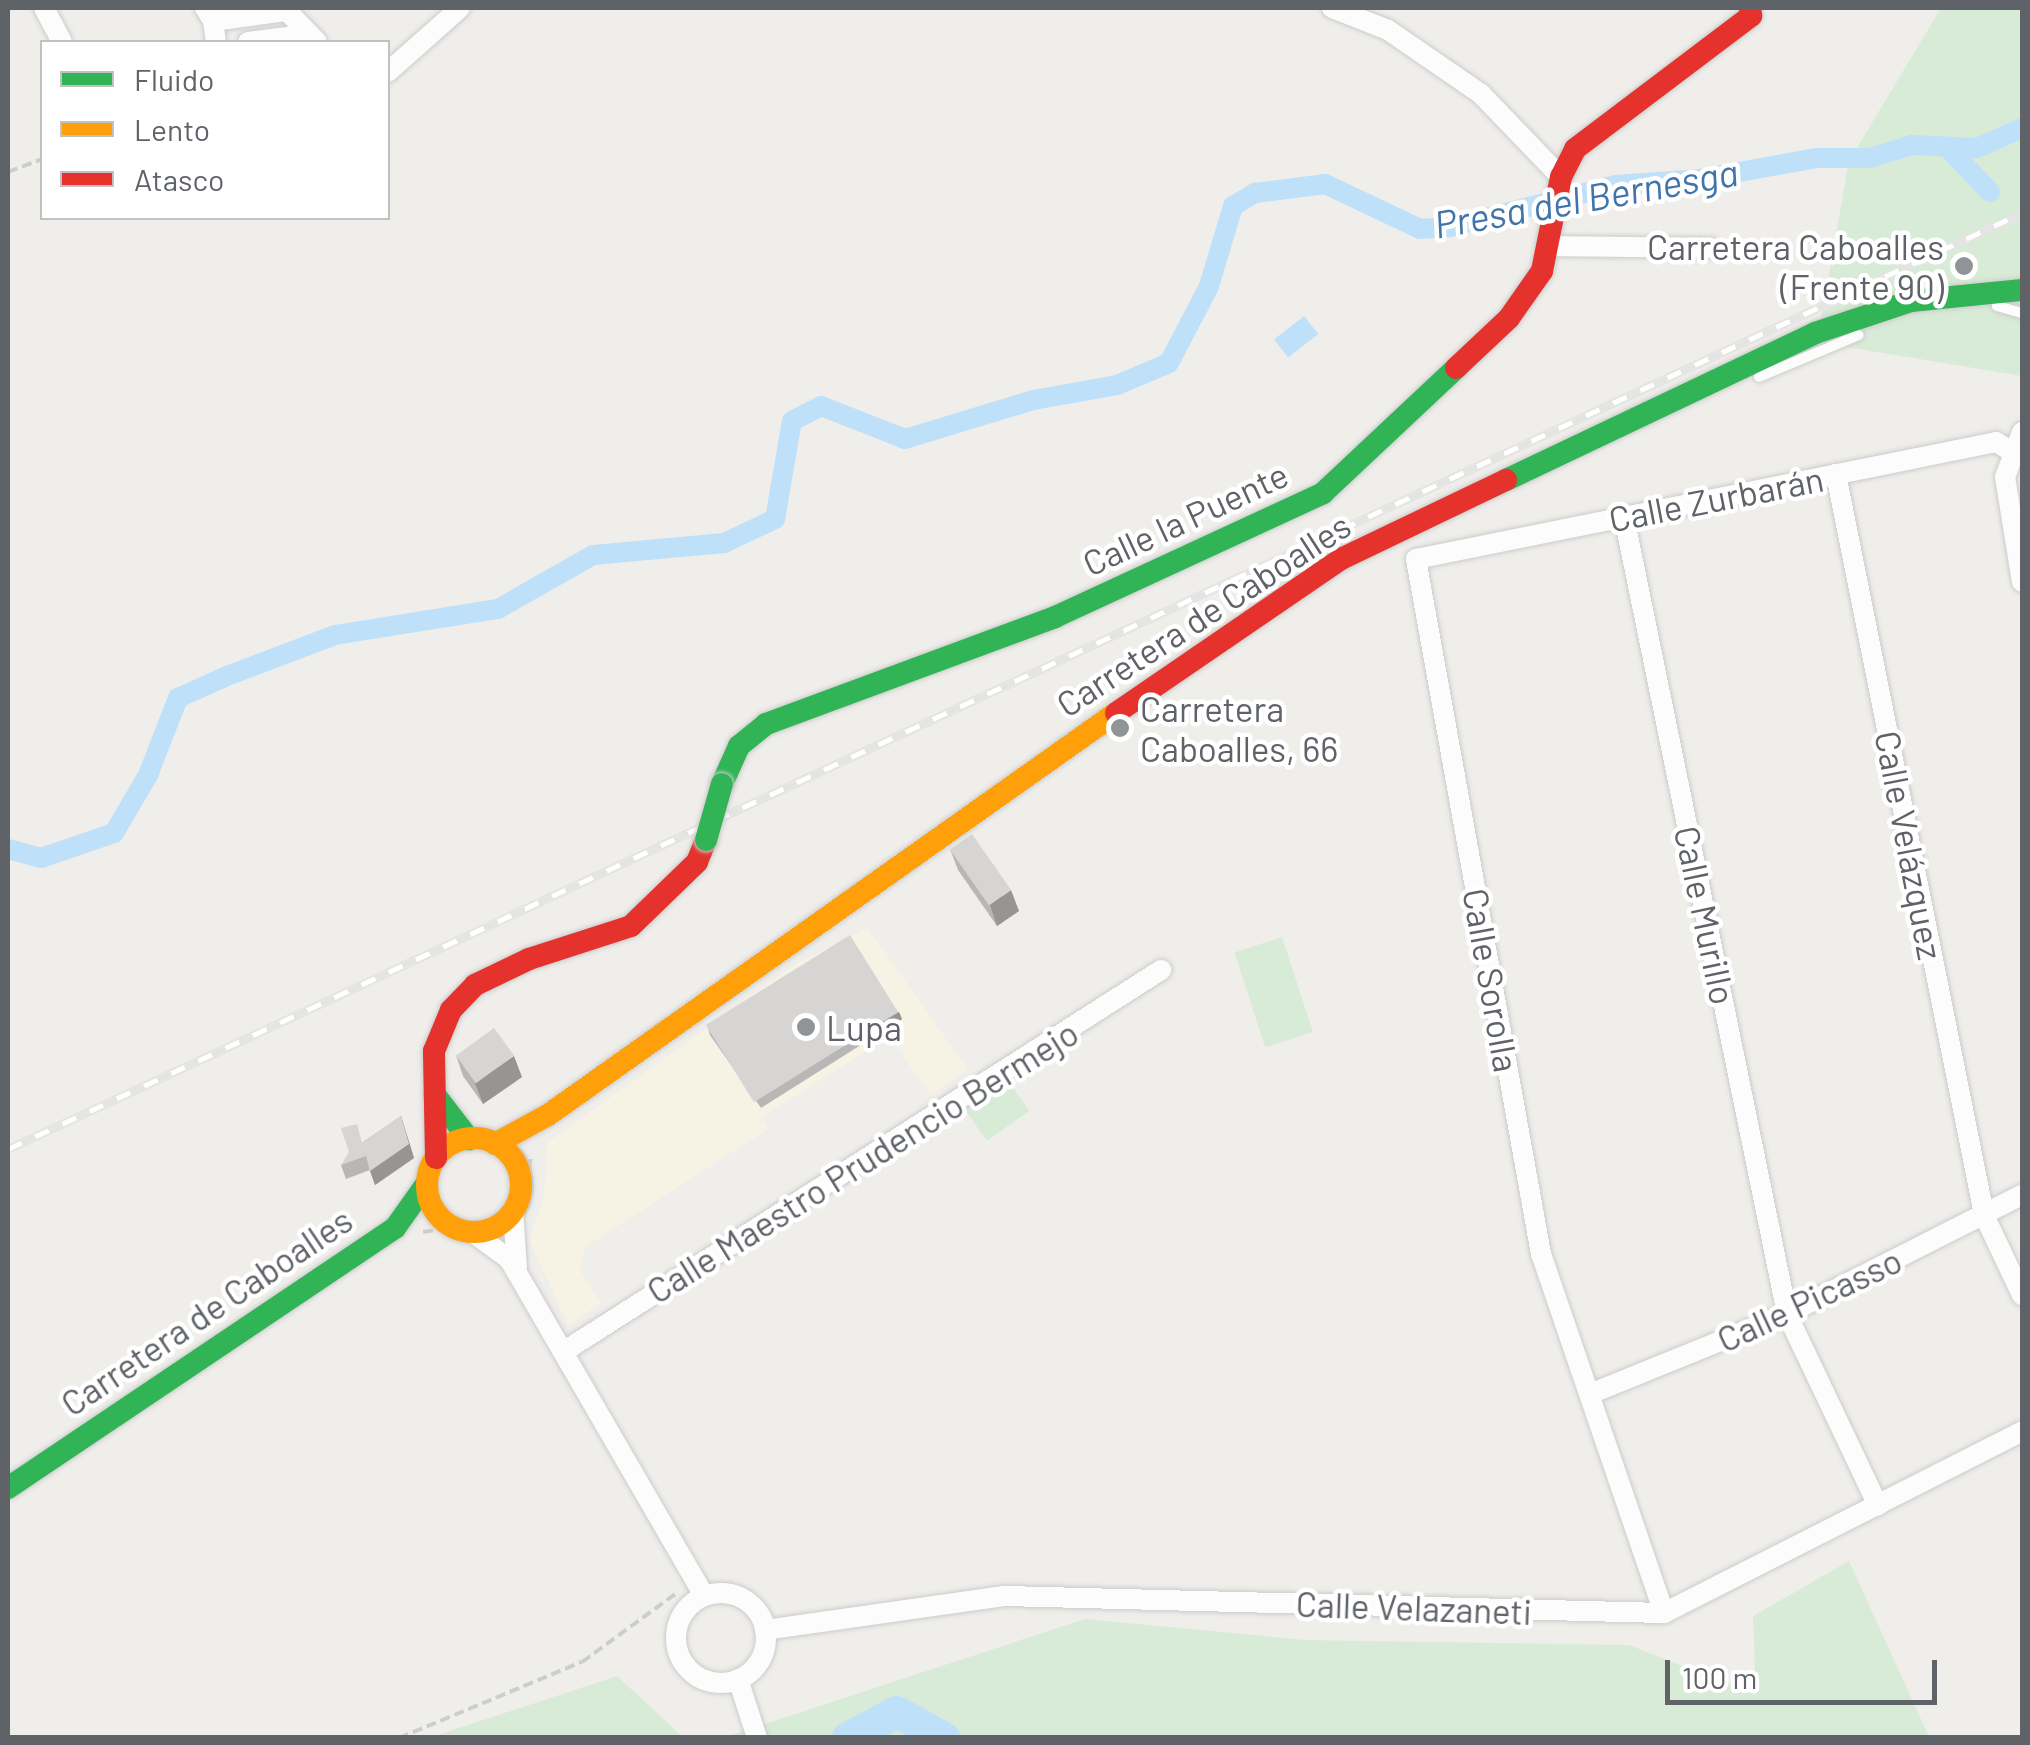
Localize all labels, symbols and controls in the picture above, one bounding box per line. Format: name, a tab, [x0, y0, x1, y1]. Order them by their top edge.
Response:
legend	[40, 40, 390, 220]
text: Fluido	[134, 61, 214, 97]
text: Lento	[134, 111, 210, 147]
water label: Presa del Bernesga	[1430, 149, 1742, 247]
text: Atasco	[134, 161, 224, 197]
place label: Carretera Caboalles (Frente 90)	[1647, 225, 1944, 307]
marker: Carretera Caboalles (Frente 90)	[1953, 255, 1975, 277]
street label: Calle la Puente	[1076, 452, 1294, 584]
street label: Calle Zurbarán	[1605, 457, 1827, 539]
street label: Carretera de Caboalles	[1048, 503, 1358, 725]
place label: Carretera Caboalles, 66	[1140, 687, 1338, 769]
marker: Carretera Caboalles, 66	[1109, 717, 1131, 739]
street label: Calle Velázquez	[1867, 727, 1953, 963]
street label: Calle Murillo	[1667, 822, 1745, 1008]
street label: Calle Sorolla	[1455, 885, 1529, 1075]
place label: Lupa	[826, 1006, 902, 1048]
street label: Calle Maestro Prudencio Bermejo	[639, 1011, 1085, 1311]
marker: Lupa	[795, 1016, 817, 1038]
street label: Carretera de Caboalles	[53, 1198, 359, 1424]
street label: Calle Picasso	[1710, 1238, 1908, 1360]
street label: Calle Velazaneti	[1295, 1582, 1533, 1632]
scale bar	[1670, 1640, 1942, 1702]
text: 100 m	[1682, 1659, 1757, 1695]

